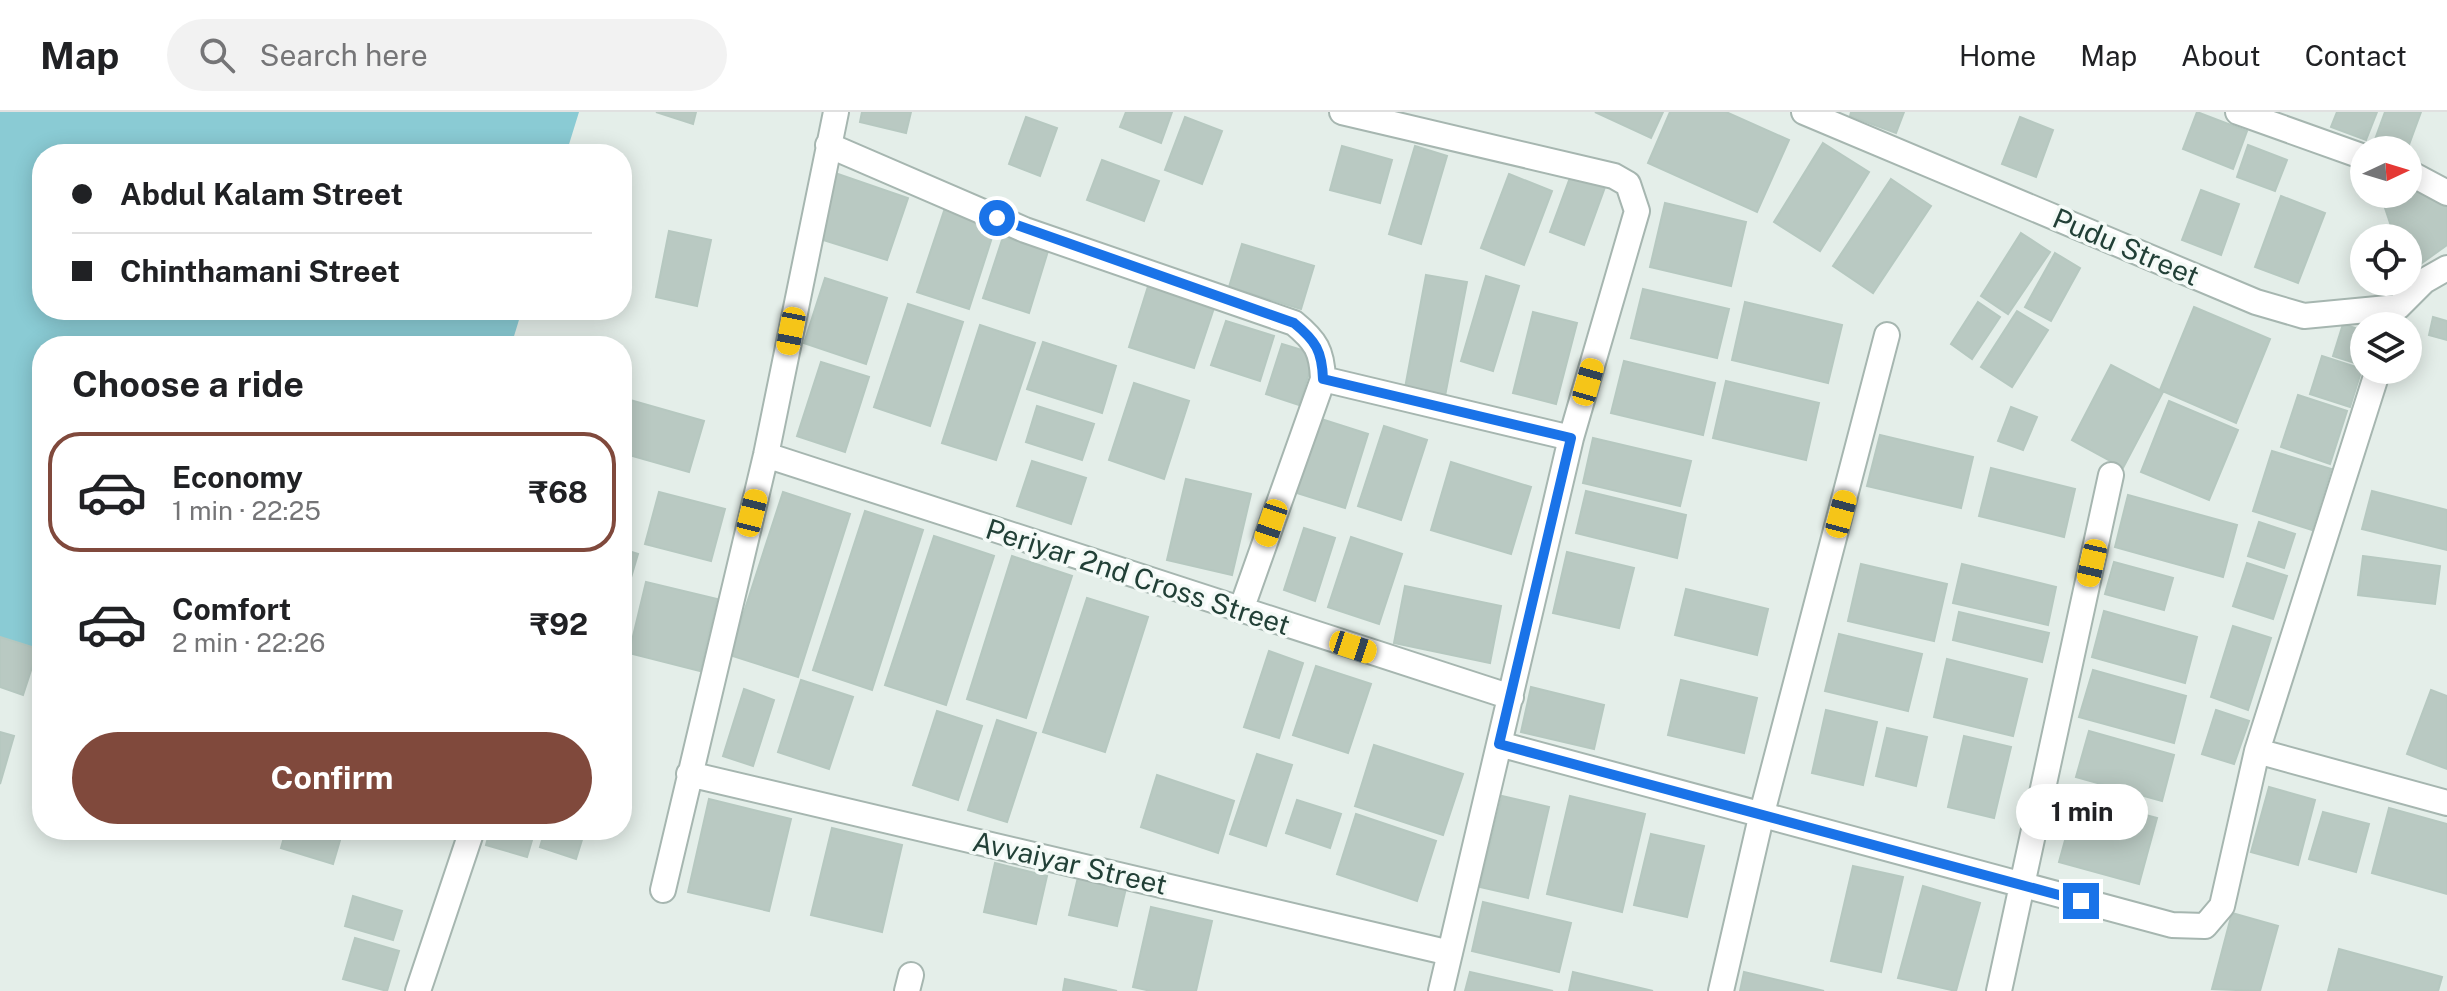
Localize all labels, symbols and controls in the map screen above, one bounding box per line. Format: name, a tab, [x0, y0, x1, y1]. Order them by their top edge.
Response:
search box	[167, 19, 727, 91]
text: Map	[40, 33, 119, 78]
icon: search	[195, 33, 239, 77]
text: Search here	[259, 37, 428, 73]
text: Home	[1959, 39, 2036, 72]
text: Map	[2080, 39, 2137, 72]
text: About	[2181, 39, 2261, 72]
text: Contact	[2305, 39, 2407, 72]
north arrow	[2350, 136, 2422, 208]
map controls	[2350, 136, 2422, 384]
text: Abdul Kalam Street	[120, 176, 403, 212]
route start	[979, 200, 1015, 236]
street label: Pudu Street	[2048, 201, 2204, 292]
button: locate	[2350, 224, 2422, 296]
text: Chinthamani Street	[120, 253, 400, 289]
car	[775, 305, 807, 357]
button: layers	[2350, 312, 2422, 384]
car	[1570, 356, 1606, 408]
text: Choose a ride	[72, 363, 304, 405]
icon: car	[76, 456, 148, 528]
text: Economy	[172, 459, 303, 495]
text: ₹68	[529, 474, 588, 510]
car	[735, 487, 769, 539]
car	[1823, 488, 1859, 540]
text: 1 min · 22:25	[172, 495, 321, 526]
car	[1252, 496, 1290, 550]
street label: Periyar 2nd Cross Street	[982, 512, 1295, 641]
car	[2075, 537, 2109, 589]
icon: car	[76, 588, 148, 660]
text: Comfort	[172, 591, 291, 627]
text: ₹92	[530, 606, 588, 642]
text: 2 min · 22:26	[172, 627, 325, 658]
car	[1326, 628, 1380, 666]
button: Confirm	[72, 732, 592, 824]
callout: 1 min	[2015, 785, 2147, 841]
text: 1 min	[2051, 796, 2113, 827]
street label: Avvaiyar Street	[970, 824, 1171, 901]
route end	[2063, 883, 2099, 919]

